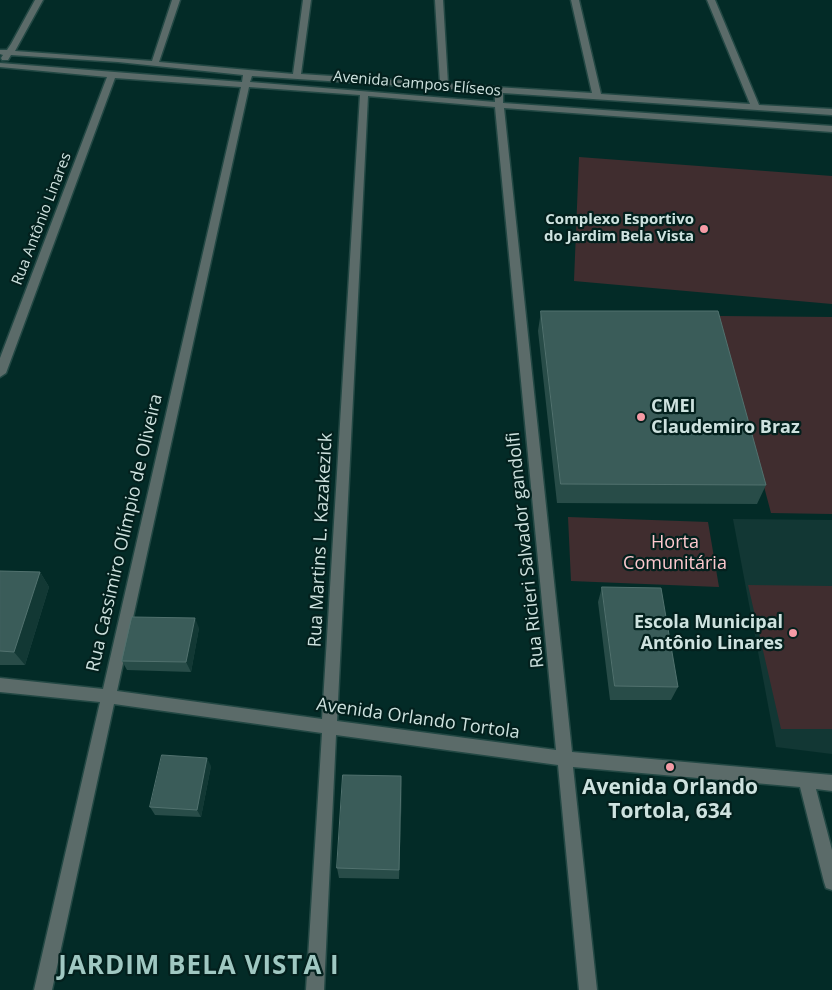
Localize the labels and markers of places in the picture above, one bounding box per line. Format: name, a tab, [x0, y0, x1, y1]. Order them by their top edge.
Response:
place label: Complexo Esportivo do Jardim Bela Vista	[544, 211, 694, 246]
marker: Complexo Esportivo do Jardim Bela Vista	[698, 223, 710, 235]
place label: CMEI Claudemiro Braz	[651, 396, 800, 438]
marker: CMEI Claudemiro Braz	[635, 411, 647, 423]
place label: Escola Municipal Antônio Linares	[634, 612, 783, 654]
marker: Escola Municipal Antônio Linares	[787, 627, 799, 639]
marker: Avenida Orlando Tortola, 634	[664, 761, 676, 773]
place label: Avenida Orlando Tortola, 634	[582, 775, 758, 825]

